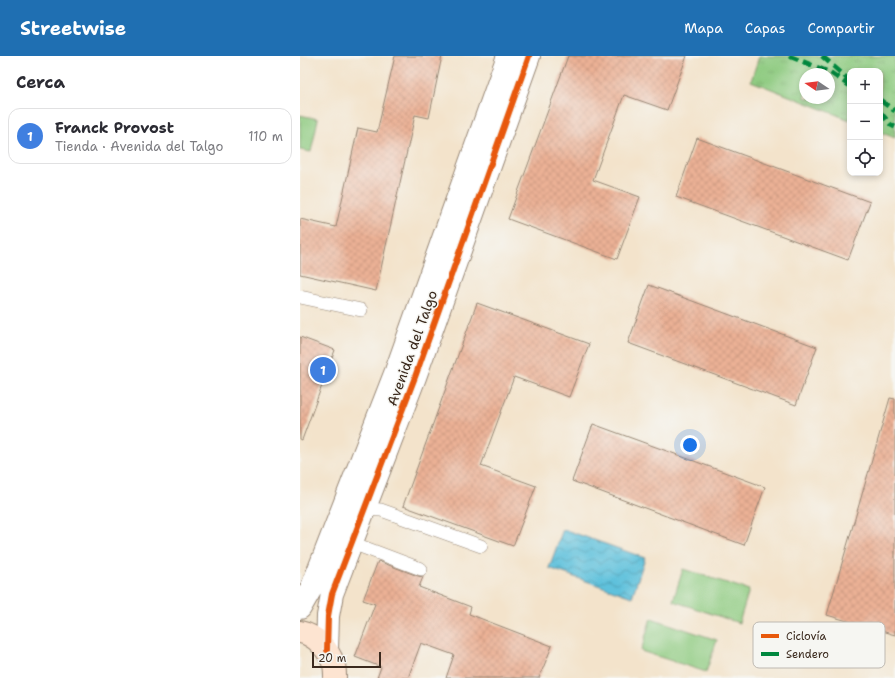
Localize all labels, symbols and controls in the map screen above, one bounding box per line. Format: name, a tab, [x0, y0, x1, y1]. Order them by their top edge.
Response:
text: Streetwise	[20, 16, 126, 41]
text: Mapa	[684, 19, 723, 37]
text: Capas	[745, 19, 786, 37]
text: Compartir	[808, 19, 875, 37]
north arrow	[799, 68, 835, 104]
map controls	[847, 68, 883, 176]
button: +	[847, 68, 883, 104]
text: Cerca	[16, 71, 65, 93]
button: −	[847, 104, 883, 140]
text: Franck Provost	[55, 118, 174, 138]
text: 1	[27, 128, 33, 145]
text: 110 m	[248, 128, 283, 145]
text: Tienda · Avenida del Talgo	[55, 138, 223, 155]
button: locate	[847, 140, 883, 176]
street label: Avenida del Talgo	[383, 288, 441, 408]
pin: 1	[310, 355, 336, 385]
your location	[680, 435, 700, 455]
legend	[753, 622, 885, 668]
text: Ciclovía	[786, 629, 826, 644]
text: Sendero	[786, 647, 829, 662]
scale bar	[312, 650, 381, 669]
text: 20 m	[318, 651, 346, 666]

